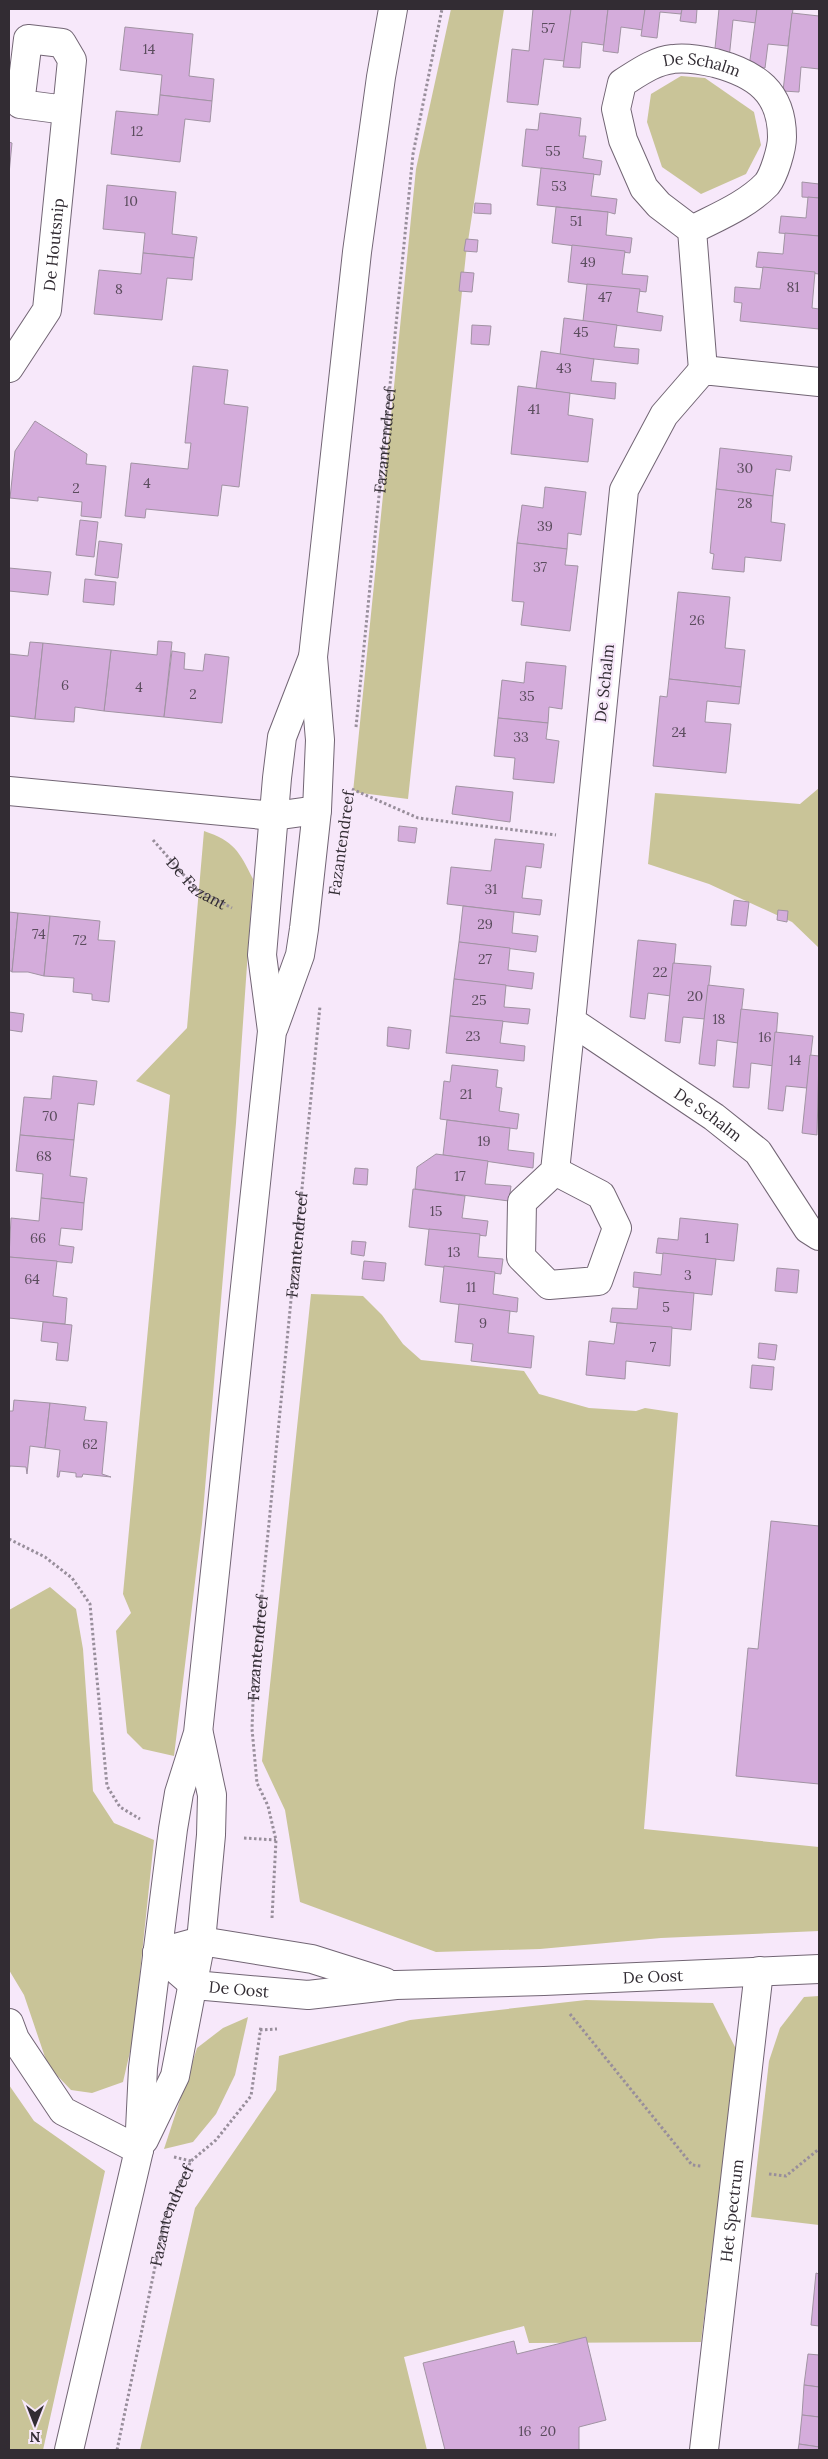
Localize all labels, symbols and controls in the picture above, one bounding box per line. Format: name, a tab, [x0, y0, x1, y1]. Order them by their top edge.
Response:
house number: 57	[541, 19, 556, 37]
house number: 14	[143, 40, 156, 58]
street label: De Schalm	[661, 48, 744, 81]
house number: 12	[131, 122, 143, 140]
house number: 55	[545, 142, 561, 160]
house number: 53	[551, 177, 567, 195]
house number: 10	[124, 192, 138, 210]
street label: De Houtsnip	[39, 197, 68, 292]
house number: 51	[570, 212, 582, 230]
house number: 49	[580, 253, 596, 271]
house number: 81	[787, 278, 799, 296]
house number: 8	[115, 280, 123, 298]
house number: 47	[598, 288, 613, 306]
house number: 45	[573, 323, 589, 341]
house number: 43	[556, 359, 572, 377]
street label: Fazantendreef	[369, 385, 400, 494]
house number: 41	[528, 400, 540, 418]
house number: 30	[737, 459, 753, 477]
house number: 4	[143, 474, 151, 492]
house number: 2	[72, 479, 80, 497]
house number: 28	[737, 494, 753, 512]
house number: 39	[537, 517, 553, 535]
house number: 37	[533, 558, 548, 576]
house number: 26	[689, 611, 705, 629]
street label: De Schalm	[590, 643, 618, 723]
house number: 6	[61, 676, 69, 694]
house number: 4	[135, 678, 143, 696]
house number: 2	[189, 685, 197, 703]
house number: 35	[519, 687, 535, 705]
house number: 24	[672, 723, 687, 741]
house number: 33	[513, 728, 529, 746]
street label: Fazantendreef	[324, 788, 359, 897]
street label: De Fazant	[162, 852, 231, 914]
house number: 31	[485, 880, 497, 898]
house number: 29	[477, 915, 493, 933]
house number: 74	[32, 925, 46, 943]
house number: 72	[73, 931, 87, 949]
house number: 27	[478, 950, 493, 968]
house number: 22	[652, 963, 668, 981]
house number: 20	[687, 987, 703, 1005]
house number: 25	[471, 991, 487, 1009]
house number: 18	[713, 1010, 726, 1028]
house number: 23	[465, 1027, 481, 1045]
house number: 16	[758, 1028, 772, 1046]
house number: 14	[789, 1051, 802, 1069]
street label: De Schalm	[671, 1083, 746, 1146]
house number: 21	[460, 1085, 472, 1103]
house number: 70	[42, 1107, 58, 1125]
house number: 19	[477, 1132, 491, 1150]
house number: 68	[36, 1147, 52, 1165]
house number: 17	[454, 1167, 466, 1185]
street label: Fazantendreef	[281, 1190, 312, 1299]
house number: 15	[430, 1202, 442, 1220]
house number: 66	[30, 1229, 46, 1247]
house number: 1	[704, 1229, 710, 1247]
house number: 13	[448, 1243, 461, 1261]
house number: 3	[684, 1266, 692, 1284]
house number: 64	[24, 1270, 40, 1288]
house number: 11	[466, 1278, 476, 1296]
house number: 5	[662, 1298, 670, 1316]
house number: 9	[479, 1314, 487, 1332]
house number: 7	[650, 1338, 657, 1356]
house number: 62	[82, 1435, 98, 1453]
street label: Fazantendreef	[243, 1593, 272, 1701]
street label: De Oost	[622, 1965, 684, 1988]
street label: De Oost	[208, 1976, 271, 2002]
street label: Het Spectrum	[716, 2158, 747, 2263]
street label: Fazantendreef	[145, 2160, 198, 2268]
north arrow	[10, 2399, 60, 2449]
house number: 16	[518, 2422, 532, 2440]
house number: 20	[540, 2422, 556, 2440]
text: N	[29, 2428, 40, 2446]

